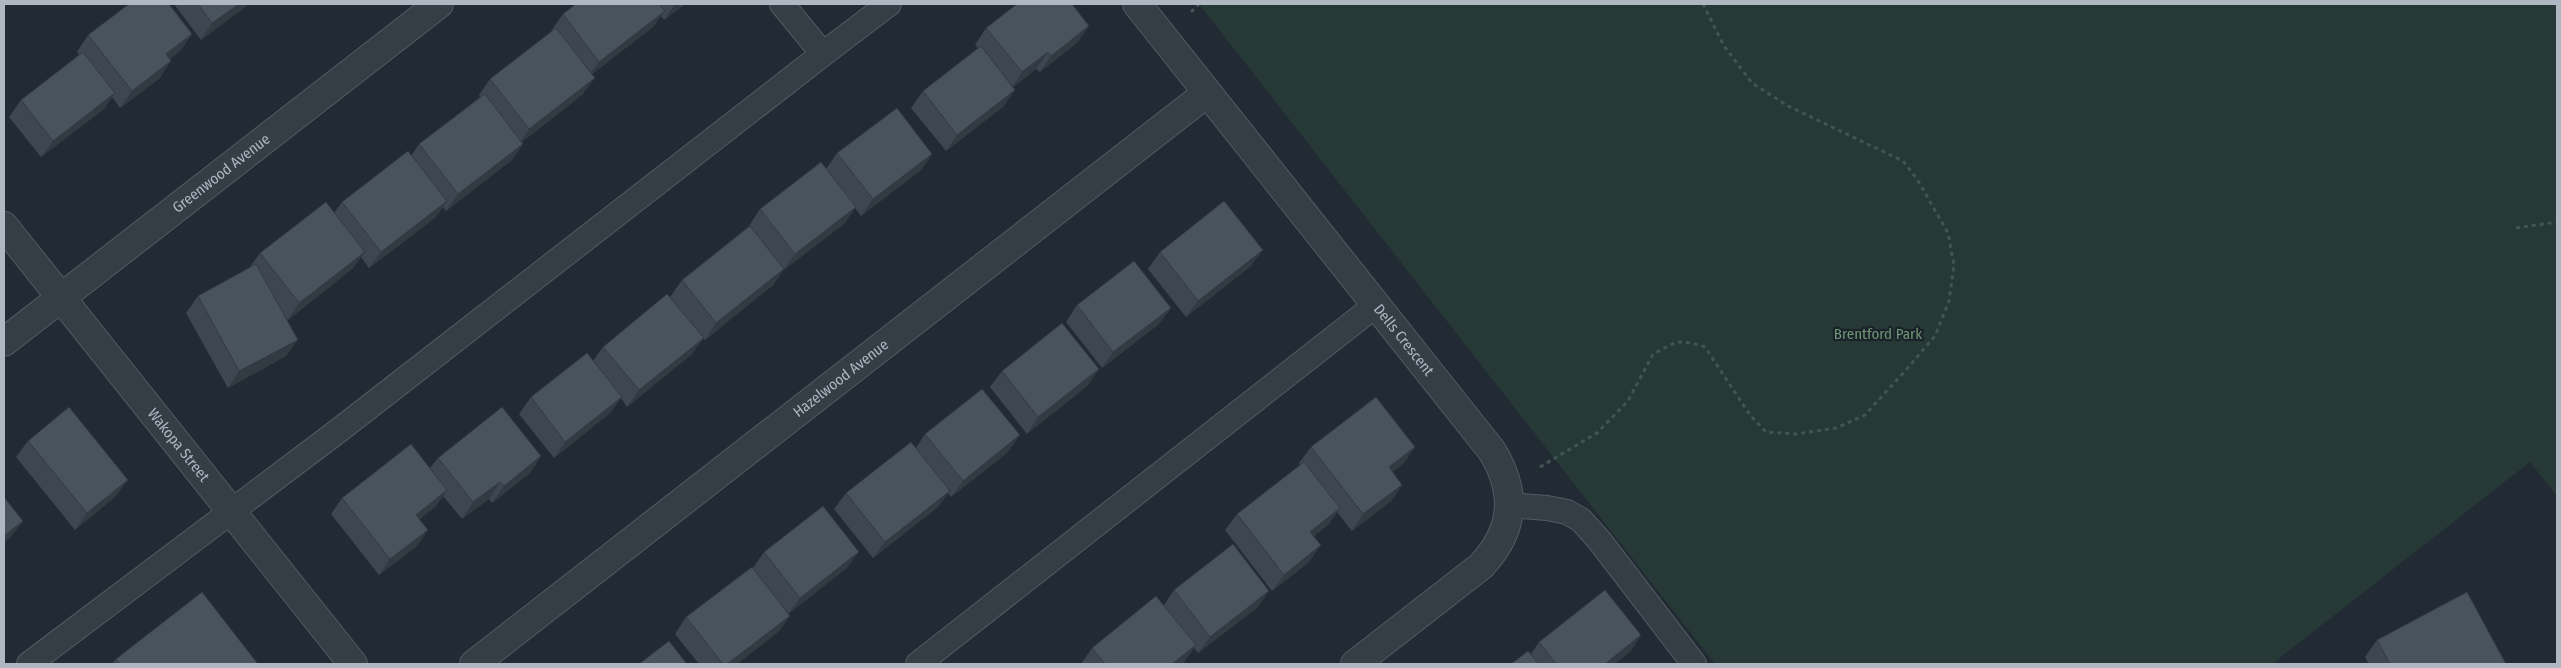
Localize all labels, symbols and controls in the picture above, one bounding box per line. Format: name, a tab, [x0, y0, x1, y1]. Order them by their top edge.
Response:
street label: Greenwood Avenue	[169, 130, 273, 217]
street label: Dells Crescent	[1370, 300, 1438, 379]
park label: Brentford Park	[1834, 325, 1922, 343]
street label: Hazelwood Avenue	[790, 336, 892, 421]
street label: Wakopa Street	[144, 405, 213, 485]

